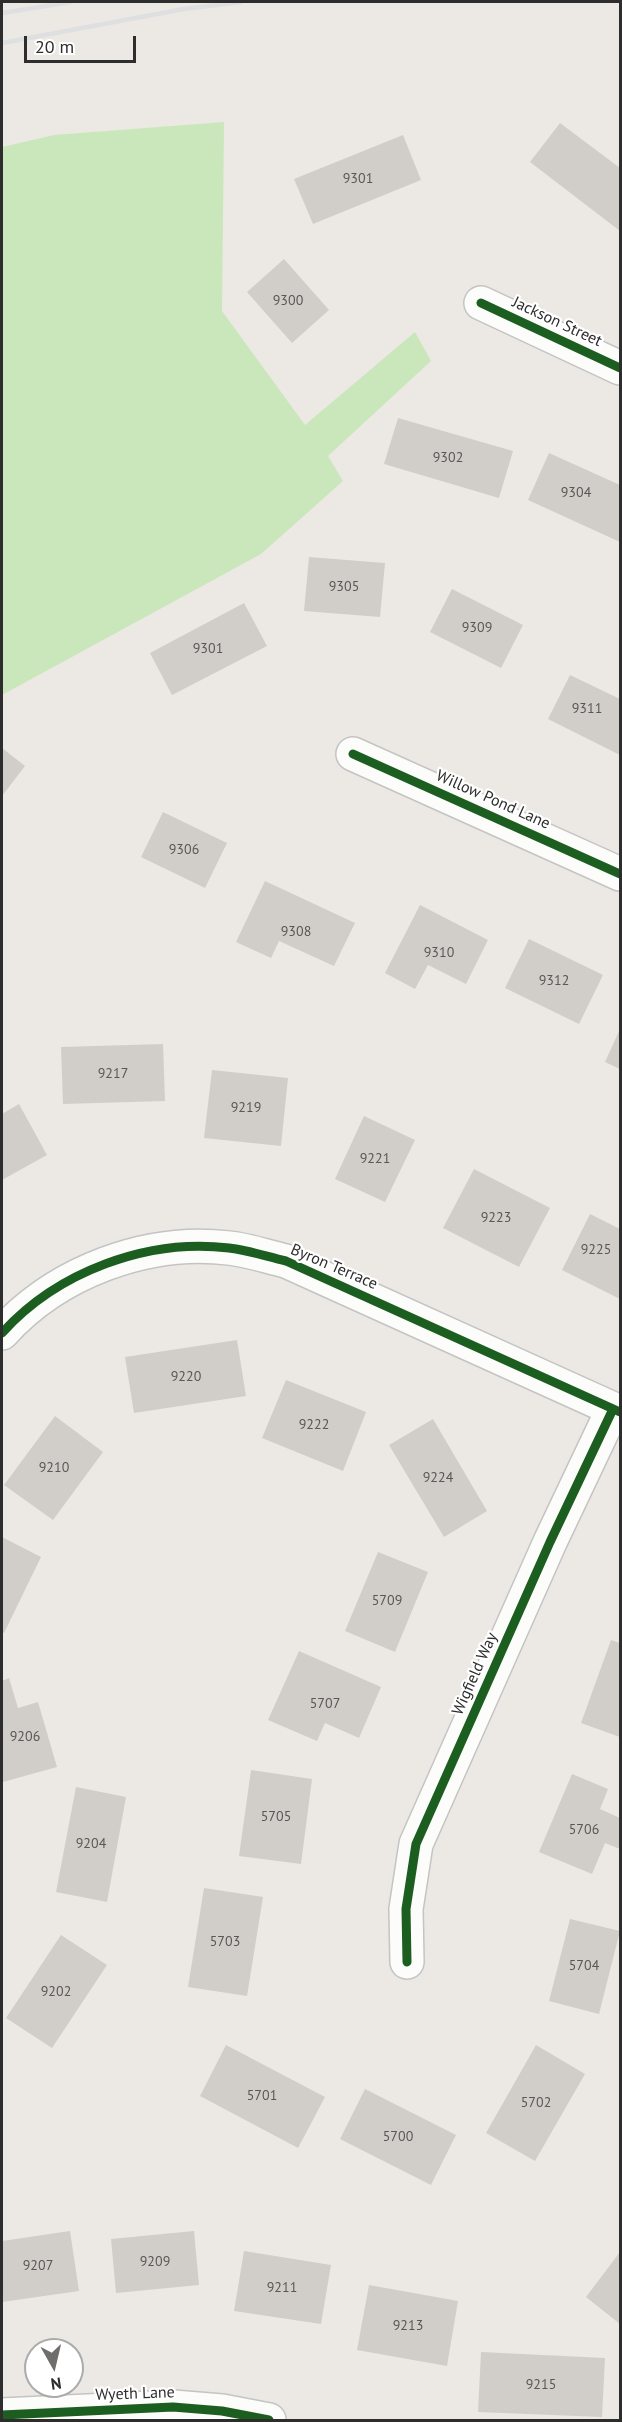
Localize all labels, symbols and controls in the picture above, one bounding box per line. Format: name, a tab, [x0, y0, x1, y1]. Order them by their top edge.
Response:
scale bar	[27, 24, 140, 62]
text: 20 m	[35, 35, 74, 58]
house number: 9301	[343, 171, 373, 187]
house number: 9300	[273, 293, 303, 309]
street label: Jackson Street	[509, 293, 605, 351]
house number: 9302	[433, 450, 463, 466]
house number: 9304	[561, 485, 591, 501]
house number: 9305	[329, 579, 359, 595]
house number: 9309	[462, 620, 492, 636]
house number: 9301	[193, 641, 223, 657]
house number: 9311	[572, 701, 602, 717]
street label: Willow Pond Lane	[433, 766, 553, 834]
house number: 9306	[169, 842, 199, 858]
house number: 9308	[281, 924, 311, 940]
house number: 9310	[424, 945, 454, 961]
house number: 9312	[539, 973, 569, 989]
house number: 9217	[98, 1066, 128, 1082]
house number: 9219	[231, 1100, 261, 1116]
house number: 9221	[360, 1151, 390, 1167]
house number: 9223	[481, 1210, 511, 1226]
street label: Byron Terrace	[288, 1240, 380, 1294]
house number: 9225	[581, 1242, 611, 1258]
house number: 9220	[171, 1369, 201, 1385]
house number: 9222	[299, 1417, 329, 1433]
house number: 9210	[39, 1460, 69, 1476]
house number: 9224	[423, 1470, 453, 1486]
house number: 5709	[372, 1593, 402, 1609]
street label: Wigfield Way	[448, 1630, 502, 1718]
house number: 5707	[310, 1696, 340, 1712]
house number: 9206	[10, 1729, 40, 1745]
house number: 5705	[261, 1809, 291, 1825]
house number: 5706	[569, 1822, 599, 1838]
house number: 9204	[76, 1836, 106, 1852]
house number: 5703	[210, 1934, 240, 1950]
house number: 5704	[569, 1958, 599, 1974]
house number: 9202	[41, 1984, 71, 2000]
house number: 5701	[247, 2088, 277, 2104]
house number: 5702	[521, 2095, 551, 2111]
house number: 5700	[383, 2129, 413, 2145]
house number: 9209	[140, 2254, 170, 2270]
house number: 9207	[23, 2258, 53, 2274]
house number: 9211	[267, 2280, 297, 2296]
house number: 9213	[393, 2318, 423, 2334]
north arrow	[24, 2338, 84, 2398]
text: N	[50, 2373, 63, 2394]
house number: 9215	[526, 2377, 556, 2393]
street label: Wyeth Lane	[95, 2383, 175, 2405]

